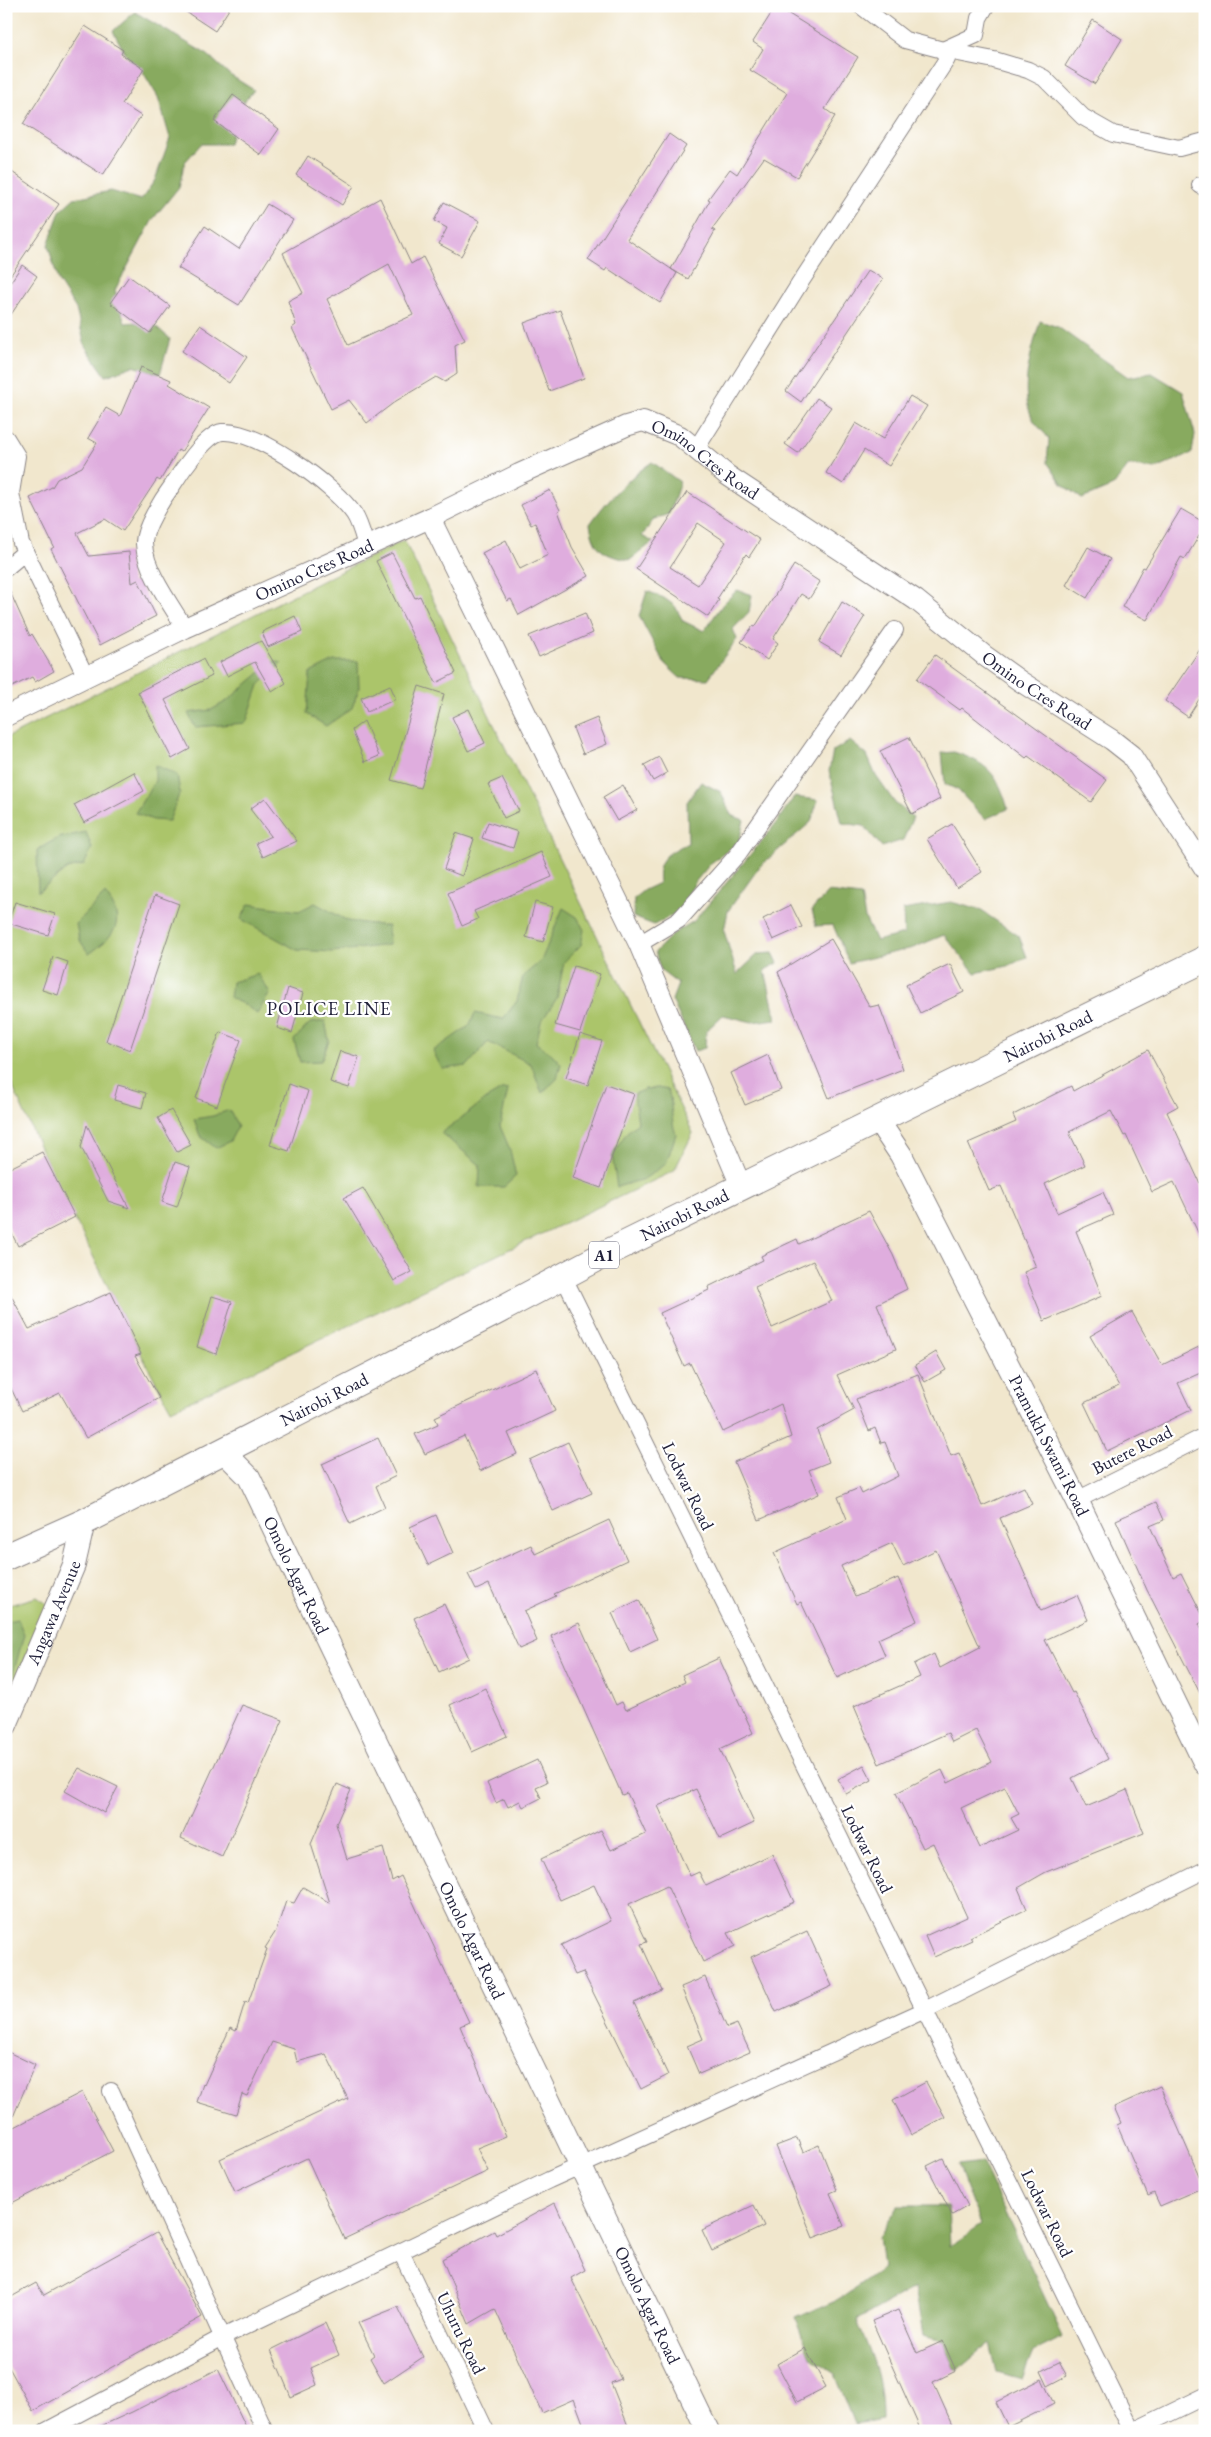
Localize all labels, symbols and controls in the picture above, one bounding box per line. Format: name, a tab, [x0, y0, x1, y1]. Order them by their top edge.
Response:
street label: Omino Cres Road	[648, 414, 765, 505]
street label: Omino Cres Road	[251, 533, 377, 606]
street label: Omino Cres Road	[978, 645, 1097, 735]
district label: POLICE LINE	[267, 996, 391, 1021]
street label: Nairobi Road	[1000, 1004, 1097, 1067]
street label: Nairobi Road	[636, 1183, 733, 1246]
road number: A1	[589, 1242, 619, 1268]
street label: Nairobi Road	[276, 1367, 373, 1431]
street label: Pramukh Swami Road	[1004, 1371, 1095, 1520]
street label: Butere Road	[1088, 1419, 1177, 1480]
street label: Lodwar Road	[657, 1438, 720, 1534]
street label: Omolo Agar Road	[259, 1512, 335, 1638]
street label: Angawa Avenue	[21, 1559, 86, 1669]
street label: Lodwar Road	[836, 1801, 899, 1897]
street label: Omolo Agar Road	[434, 1877, 511, 2003]
street label: Lodwar Road	[1016, 2165, 1079, 2261]
street label: Omolo Agar Road	[610, 2242, 686, 2368]
street label: Uhuru Road	[432, 2288, 492, 2379]

